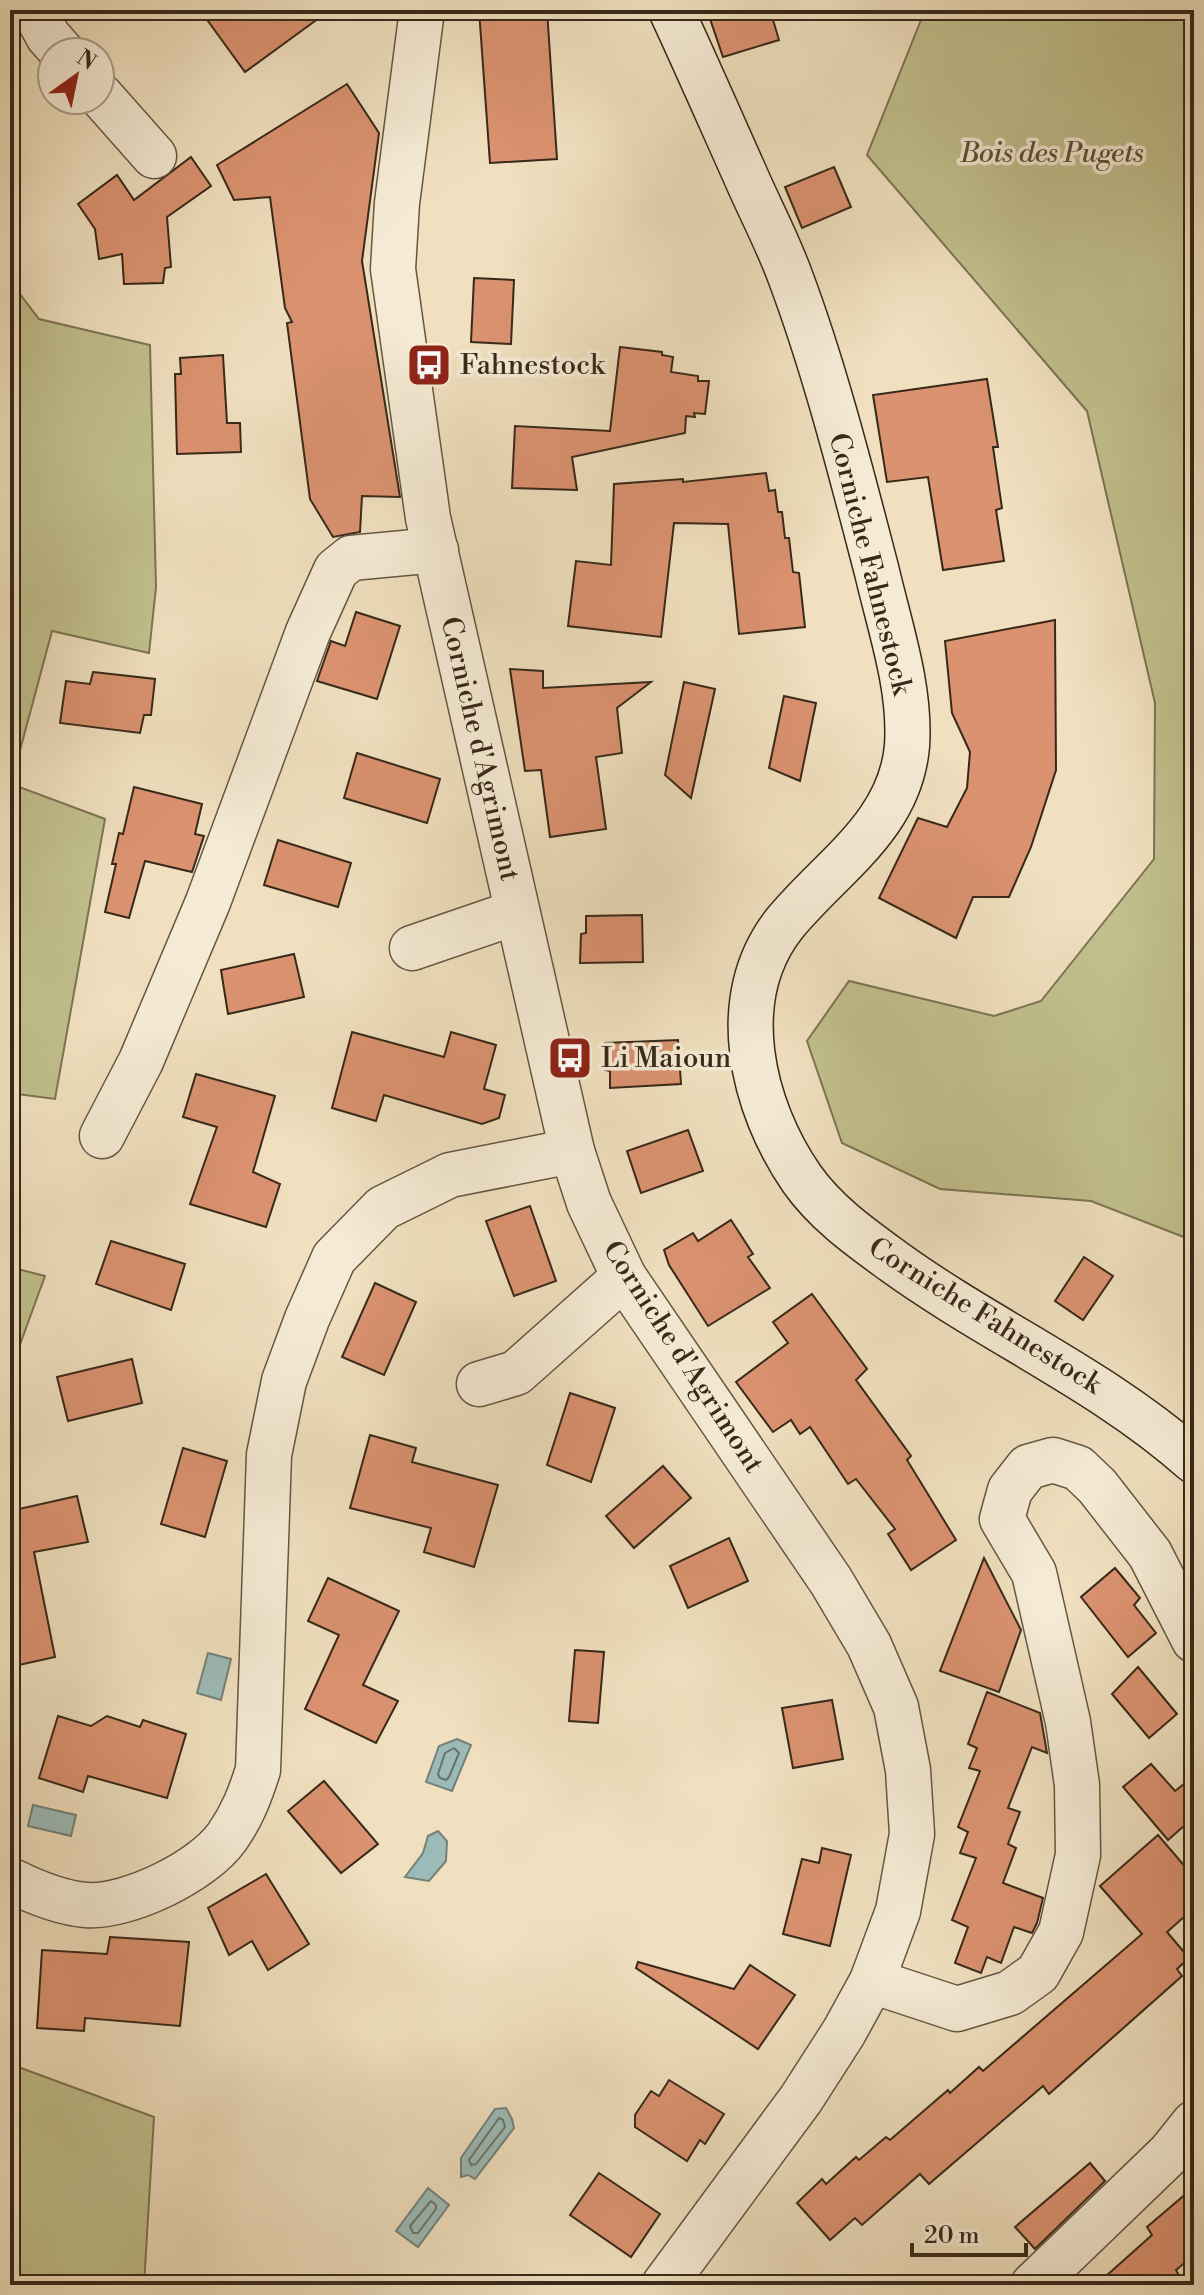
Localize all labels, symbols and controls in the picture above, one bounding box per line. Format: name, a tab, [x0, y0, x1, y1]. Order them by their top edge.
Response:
north arrow	[36, 36, 116, 116]
text: N	[71, 44, 101, 77]
park label: Bois des Pugets	[959, 136, 1144, 171]
bus stop icon: Fahnestock	[405, 341, 453, 389]
place label: Fahnestock	[460, 348, 606, 383]
street label: Corniche Fahnestock	[821, 429, 920, 700]
street label: Corniche d'Agrimont	[433, 613, 527, 885]
bus stop icon: Li Maioun	[546, 1034, 594, 1082]
place label: Li Maioun	[601, 1041, 731, 1076]
street label: Corniche Fahnestock	[862, 1230, 1109, 1403]
street label: Corniche d'Agrimont	[595, 1234, 771, 1480]
scale bar	[912, 2207, 1026, 2257]
text: 20 m	[924, 2221, 980, 2251]

